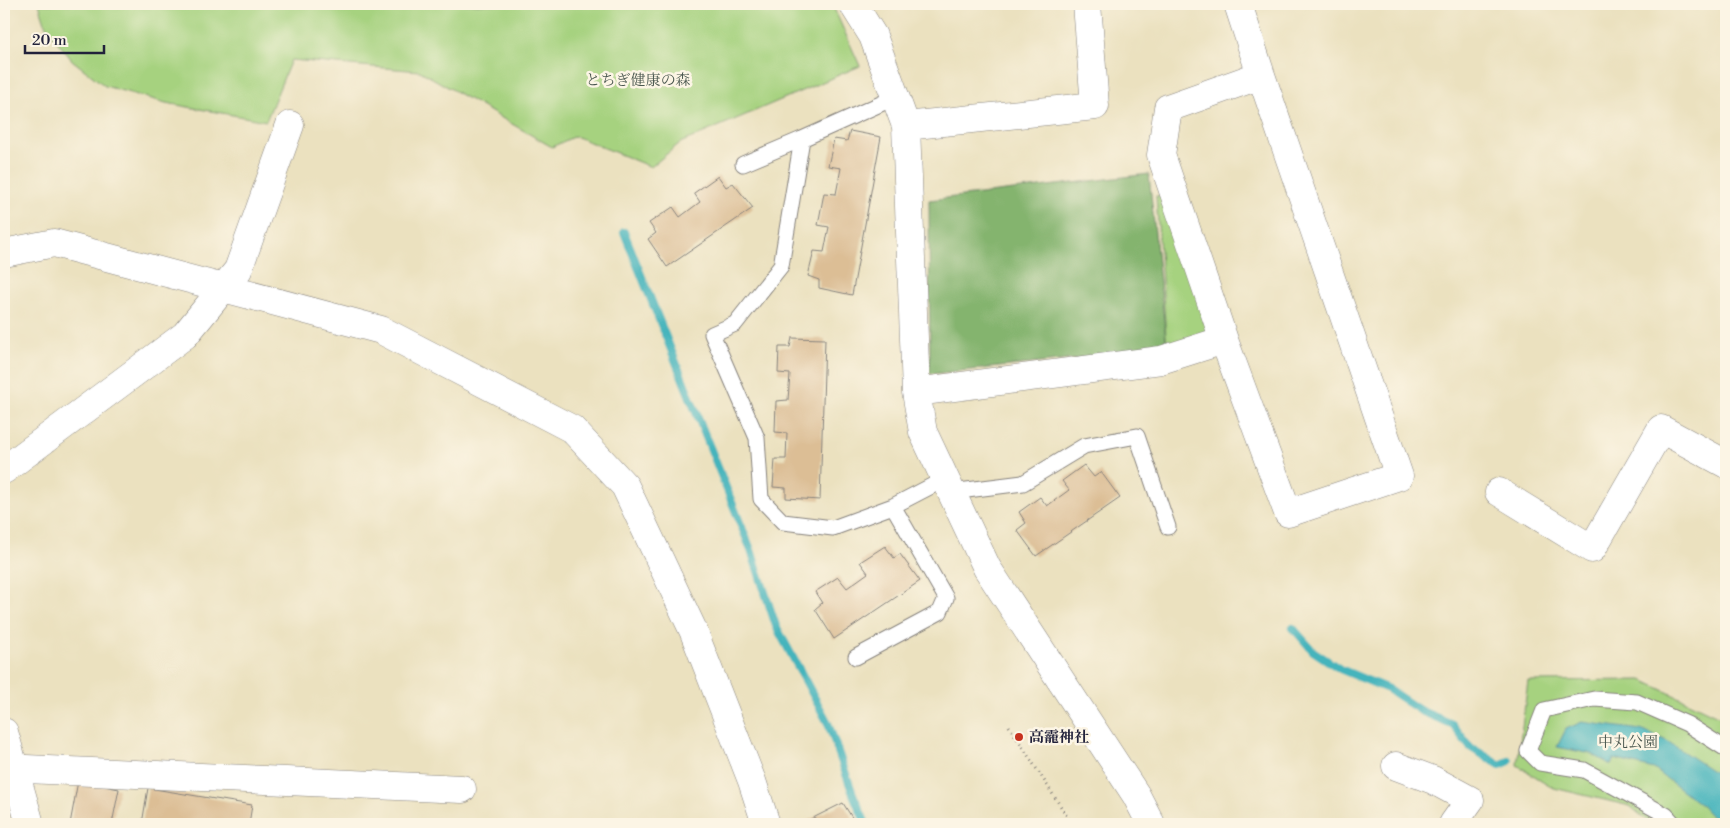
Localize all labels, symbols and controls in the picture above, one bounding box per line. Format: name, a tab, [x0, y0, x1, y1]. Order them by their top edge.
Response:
scale bar	[25, 22, 104, 54]
text: 20 m	[32, 31, 67, 50]
park label: とちぎ健康の森	[585, 71, 691, 90]
place label: 高靇神社	[1029, 728, 1089, 747]
marker: 高靇神社	[1013, 731, 1025, 743]
park label: 中丸公園	[1598, 733, 1658, 752]

